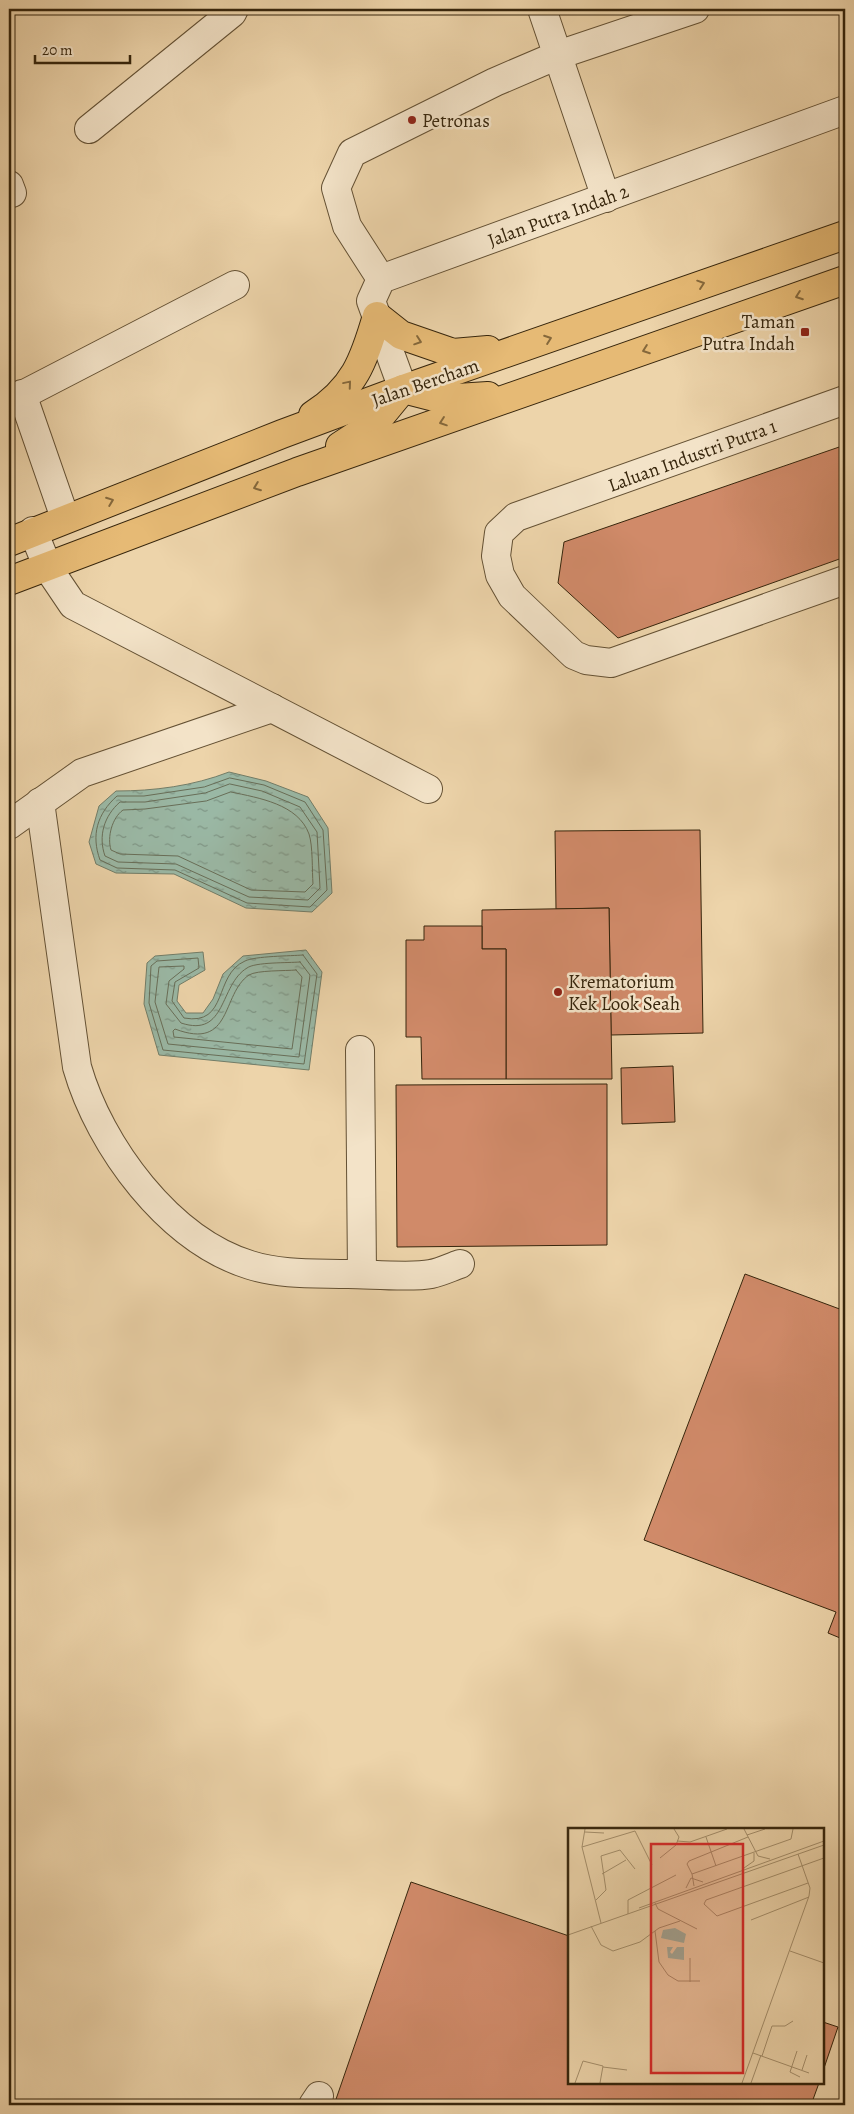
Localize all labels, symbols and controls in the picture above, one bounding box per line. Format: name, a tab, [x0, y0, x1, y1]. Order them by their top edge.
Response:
scale bar	[35, 32, 130, 64]
text: 20 m	[42, 40, 73, 60]
place label: Petronas	[422, 108, 490, 134]
marker: Petronas	[406, 114, 418, 126]
street label: Jalan Putra Indah 2	[484, 178, 632, 253]
one-way arrow	[696, 280, 705, 290]
one-way arrow	[796, 290, 804, 300]
place label: Taman Putra Indah	[702, 309, 795, 357]
marker: Taman Putra Indah	[799, 326, 811, 338]
one-way arrow	[414, 335, 422, 345]
one-way arrow	[543, 335, 552, 345]
one-way arrow	[642, 345, 651, 355]
street label: Jalan Bercham	[368, 352, 483, 413]
one-way arrow	[343, 381, 351, 390]
street label: Laluan Industri Putra 1	[604, 413, 781, 499]
one-way arrow	[440, 416, 448, 426]
one-way arrow	[253, 481, 262, 492]
one-way arrow	[106, 496, 114, 506]
place label: Krematorium Kek Look Seah	[568, 969, 680, 1017]
marker: Krematorium Kek Look Seah	[552, 986, 564, 998]
inset map	[568, 1828, 824, 2084]

